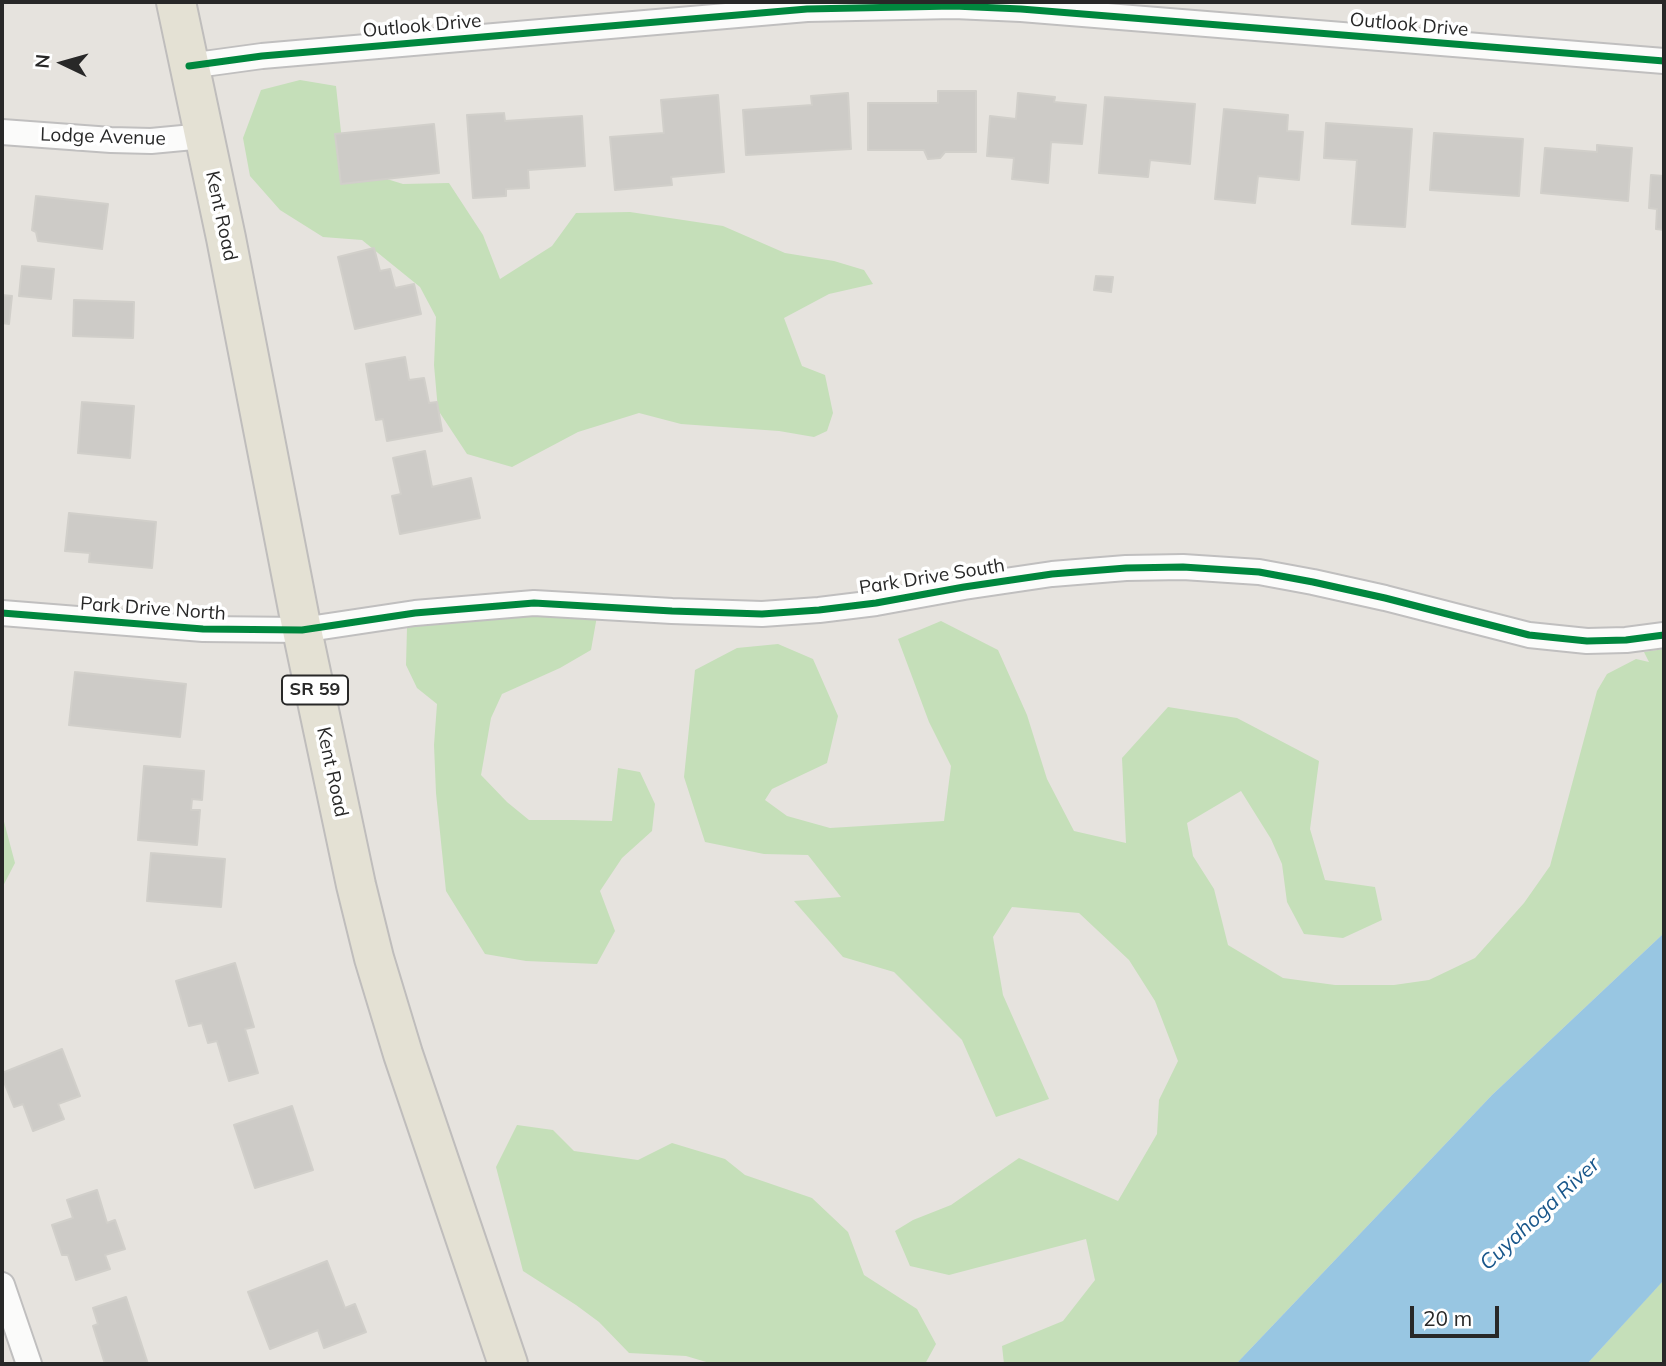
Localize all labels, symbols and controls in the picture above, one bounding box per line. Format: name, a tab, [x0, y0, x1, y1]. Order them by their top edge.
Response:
street label: Outlook Drive	[1349, 8, 1469, 42]
street label: Outlook Drive	[362, 9, 482, 43]
north arrow	[28, 28, 98, 98]
text: N	[29, 53, 55, 69]
street label: Lodge Avenue	[40, 123, 166, 151]
street label: Kent Road	[200, 169, 242, 263]
street label: Park Drive South	[858, 554, 1006, 600]
street label: Park Drive North	[79, 593, 227, 625]
road number: SR 59	[282, 676, 348, 704]
street label: Kent Road	[311, 725, 353, 819]
water label: Cuyahoga River	[1475, 1152, 1605, 1276]
scale bar	[1414, 1292, 1503, 1336]
text: 20 m	[1423, 1305, 1472, 1331]

